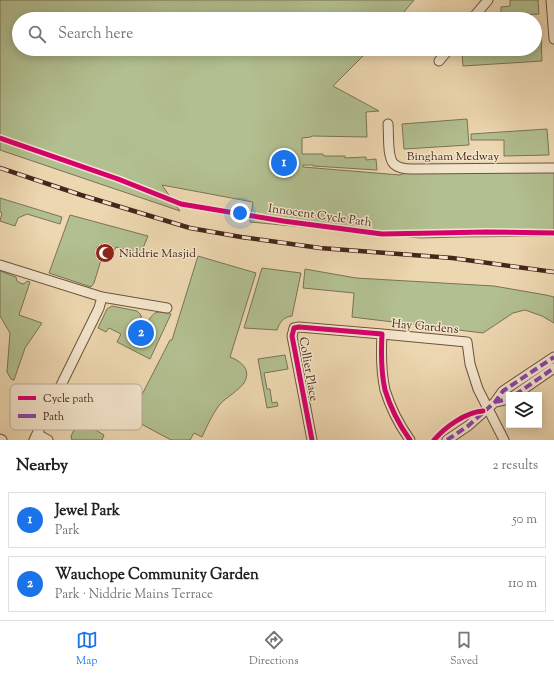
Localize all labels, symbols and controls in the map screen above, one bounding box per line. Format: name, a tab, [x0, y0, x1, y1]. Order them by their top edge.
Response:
search box	[12, 12, 542, 56]
icon: search	[26, 23, 48, 45]
text: Search here	[58, 24, 133, 45]
pin: 1	[271, 148, 297, 178]
street label: Bingham Medway	[407, 148, 499, 166]
street label: Innocent Cycle Path	[267, 200, 373, 232]
your location	[230, 203, 250, 223]
mosque icon: Niddrie Masjid	[94, 242, 116, 264]
place label: Niddrie Masjid	[119, 245, 196, 263]
street label: Hay Gardens	[391, 315, 459, 339]
pin: 2	[128, 318, 154, 348]
street label: Collier Place	[294, 336, 323, 403]
legend	[10, 384, 142, 430]
text: Cycle path	[43, 391, 94, 407]
map controls	[506, 392, 542, 428]
button: layers	[506, 392, 542, 428]
text: Path	[43, 409, 65, 425]
text: Nearby	[16, 454, 68, 478]
text: 2 results	[493, 457, 538, 475]
text: Jewel Park	[55, 501, 120, 522]
text: 1	[28, 511, 32, 529]
text: 50 m	[512, 511, 537, 529]
text: Park	[55, 522, 80, 540]
text: Wauchope Community Garden	[55, 565, 259, 586]
text: 2	[27, 575, 33, 593]
text: 110 m	[508, 575, 537, 593]
text: Park · Niddrie Mains Terrace	[55, 586, 213, 604]
tab: Map	[76, 629, 98, 669]
tab: Directions	[249, 629, 299, 669]
tab: Saved	[450, 629, 478, 669]

